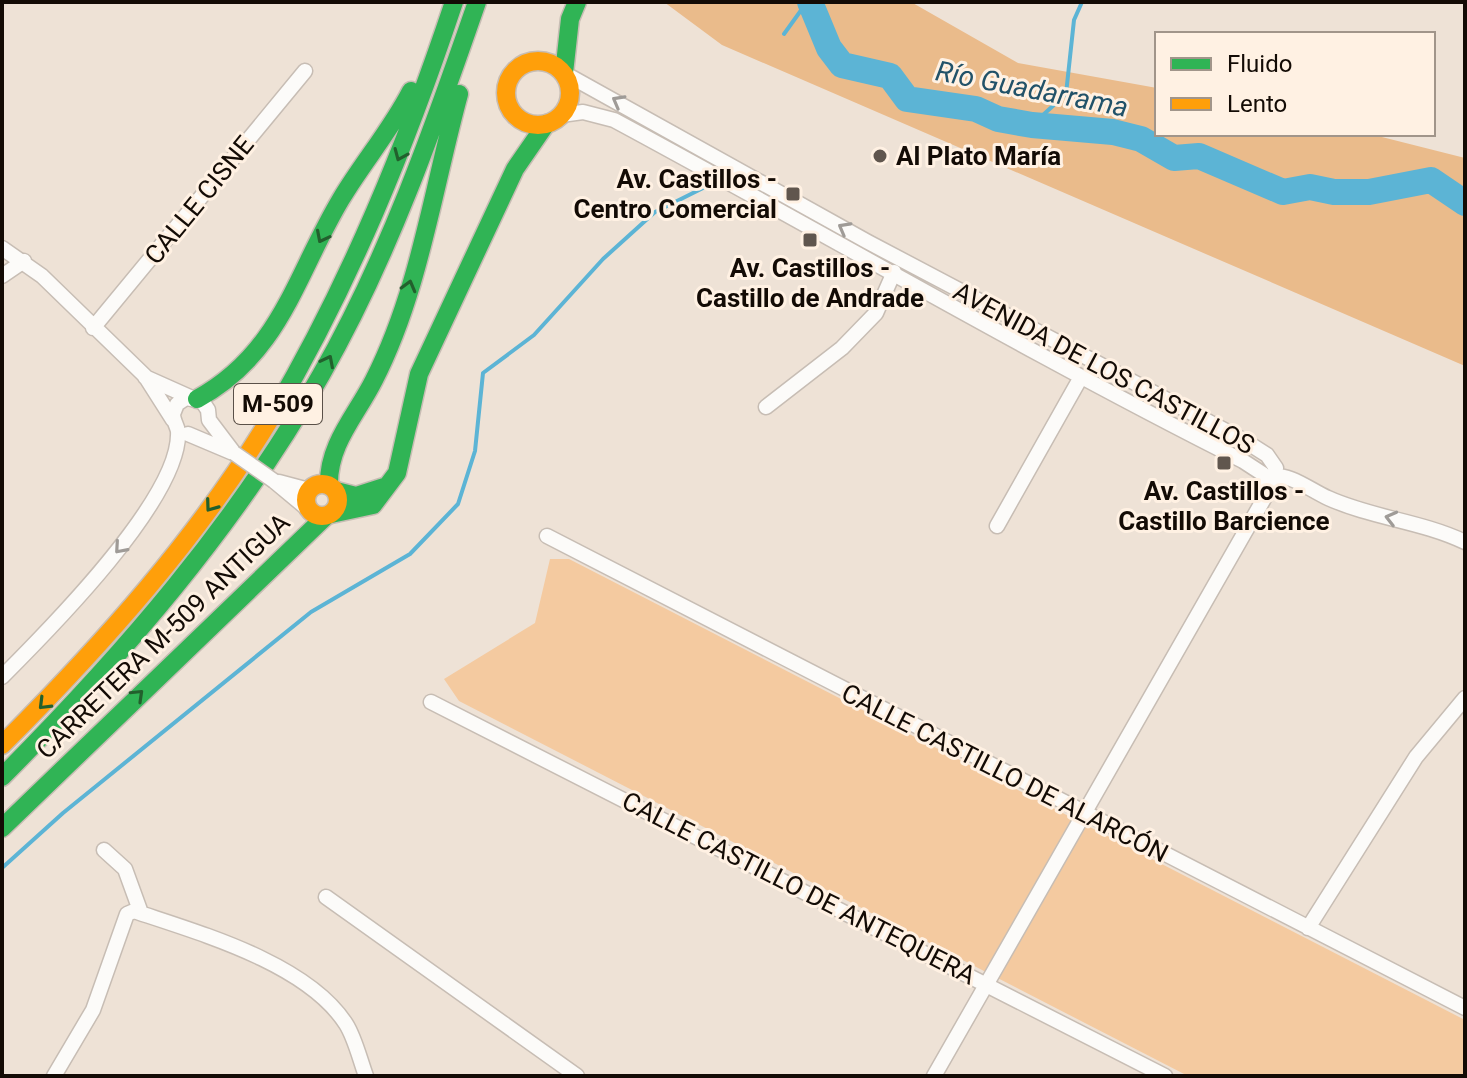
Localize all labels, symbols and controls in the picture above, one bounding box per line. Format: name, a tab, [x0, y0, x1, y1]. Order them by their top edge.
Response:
legend	[1155, 32, 1435, 136]
text: Fluido	[1227, 50, 1292, 78]
water label: Río Guadarrama	[933, 54, 1131, 124]
text: Lento	[1227, 90, 1287, 118]
one-way arrow	[612, 95, 626, 111]
street label: CALLE CISNE	[138, 130, 260, 270]
place label: Al Plato María	[896, 141, 1061, 171]
one-way arrow	[394, 147, 410, 161]
marker: Al Plato María	[871, 147, 889, 165]
place label: Av. Castillos - Centro Comercial	[574, 164, 777, 224]
marker: Av. Castillos - Centro Comercial	[784, 185, 802, 203]
one-way arrow	[838, 223, 853, 238]
one-way arrow	[316, 229, 331, 243]
marker: Av. Castillos - Castillo de Andrade	[801, 231, 819, 249]
place label: Av. Castillos - Castillo de Andrade	[696, 253, 924, 313]
street label: AVENIDA DE LOS CASTILLOS	[948, 276, 1260, 460]
one-way arrow	[399, 280, 416, 294]
one-way arrow	[319, 355, 334, 369]
road number: M-509	[234, 384, 322, 424]
marker: Av. Castillos - Castillo Barcience	[1215, 454, 1233, 472]
place label: Av. Castillos - Castillo Barcience	[1118, 476, 1330, 536]
one-way arrow	[206, 497, 221, 511]
street label: CARRETERA M-509 ANTIGUA	[30, 507, 296, 765]
one-way arrow	[1385, 510, 1399, 527]
one-way arrow	[115, 538, 129, 553]
street label: CALLE CASTILLO DE ALARCÓN	[837, 677, 1173, 869]
one-way arrow	[129, 690, 143, 705]
one-way arrow	[38, 695, 53, 710]
street label: CALLE CASTILLO DE ANTEQUERA	[617, 785, 981, 991]

